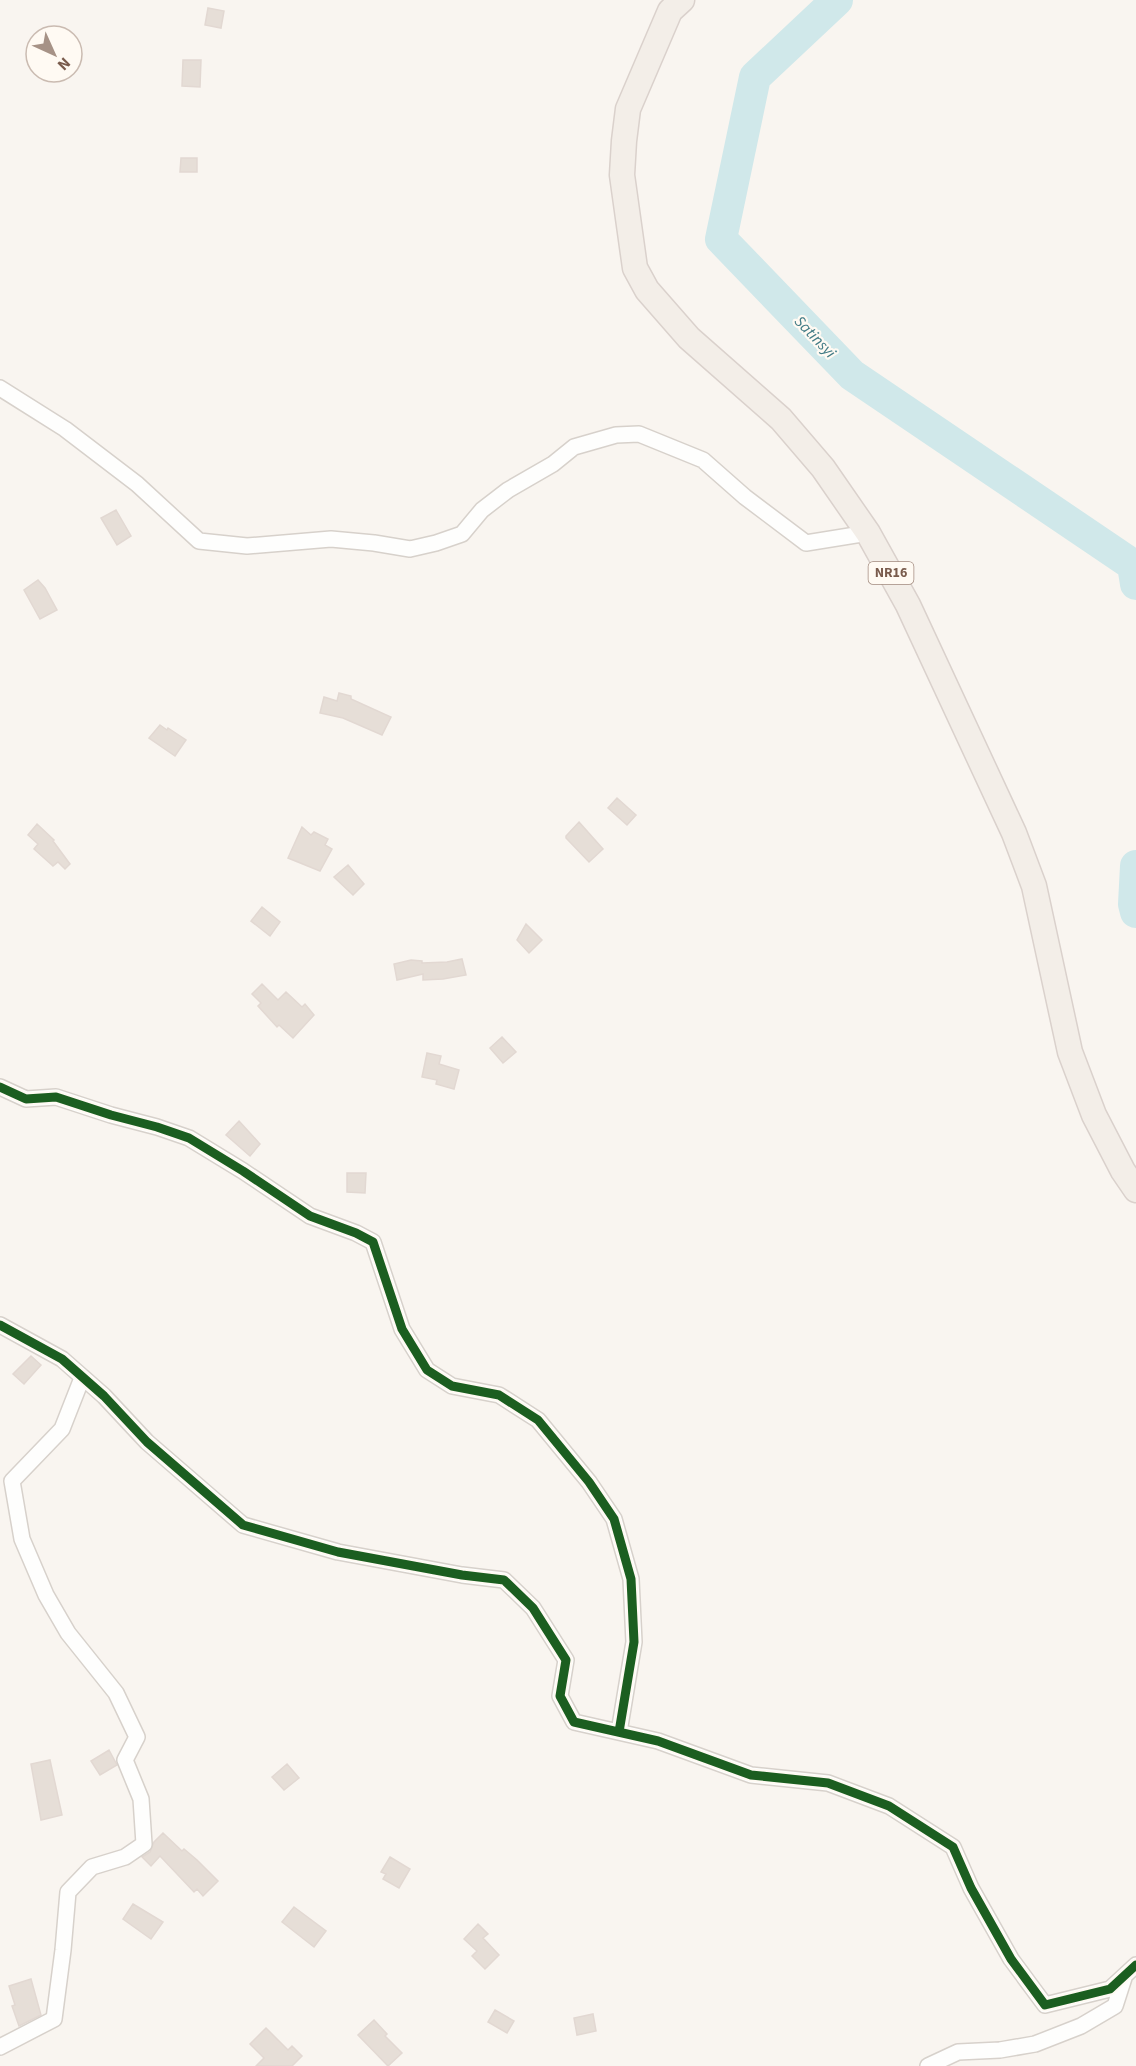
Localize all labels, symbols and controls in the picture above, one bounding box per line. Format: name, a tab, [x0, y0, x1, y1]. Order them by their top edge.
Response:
north arrow	[24, 24, 84, 84]
text: N	[52, 52, 75, 75]
water label: Satinsyi	[789, 311, 841, 363]
road number: NR16	[868, 562, 914, 584]

